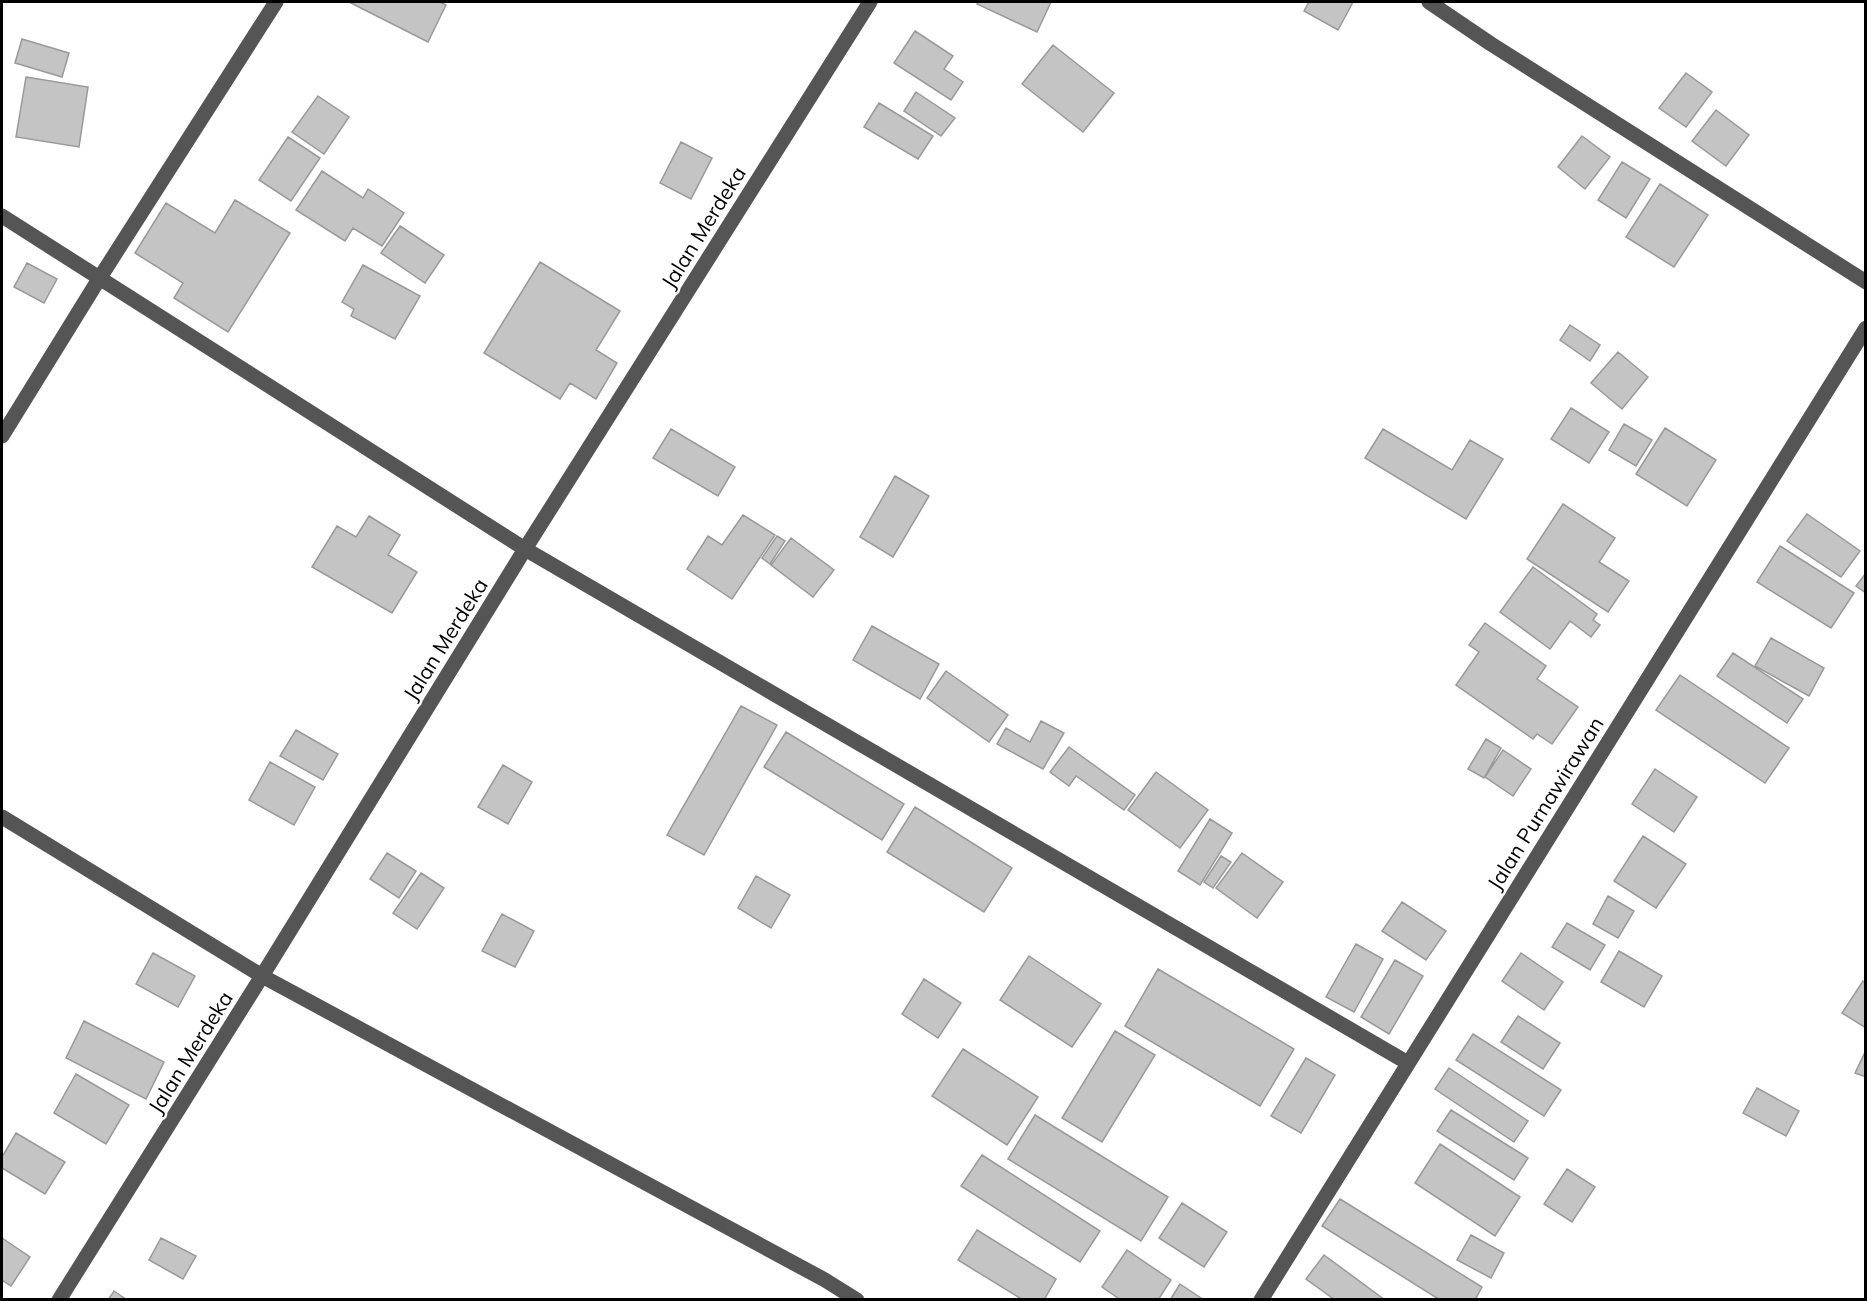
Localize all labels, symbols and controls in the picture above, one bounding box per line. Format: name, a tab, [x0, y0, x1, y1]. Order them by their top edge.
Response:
street label: Jalan Merdeka	[655, 161, 751, 293]
street label: Jalan Merdeka	[397, 573, 493, 705]
street label: Jalan Purnawirawan	[1481, 712, 1609, 894]
street label: Jalan Merdeka	[142, 986, 238, 1118]

